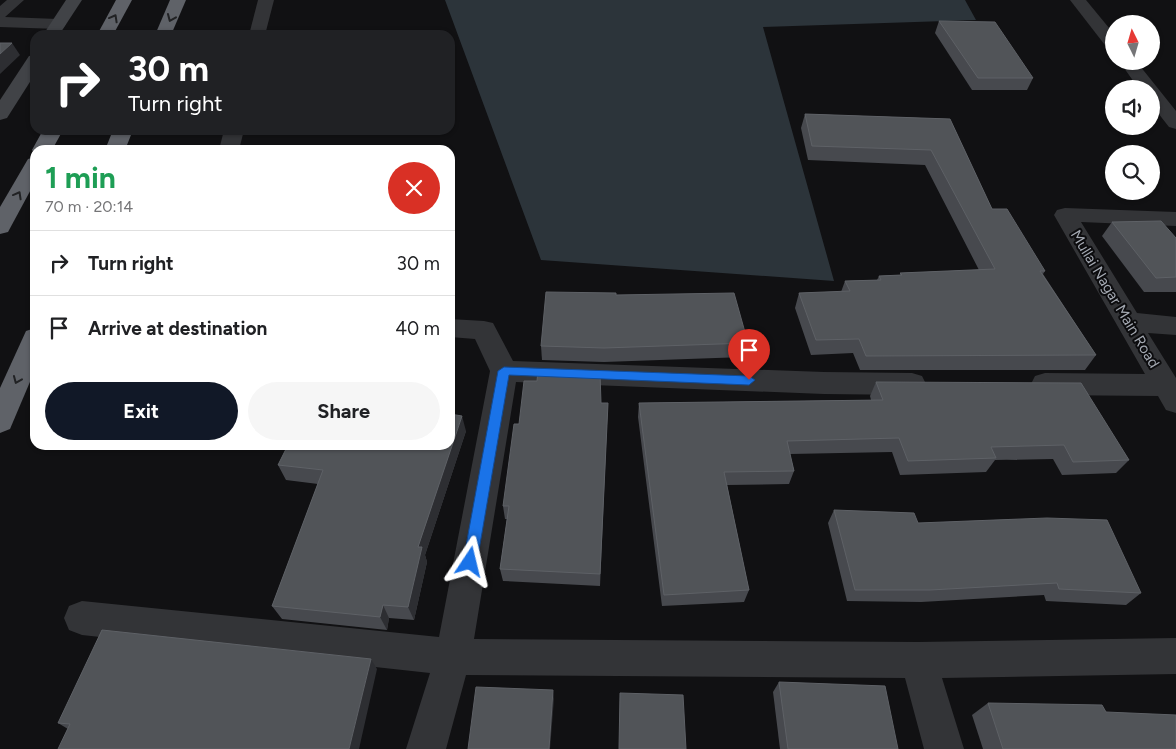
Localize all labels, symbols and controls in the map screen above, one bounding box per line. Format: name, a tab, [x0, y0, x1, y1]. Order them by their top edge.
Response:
one-way arrow	[166, 13, 176, 21]
one-way arrow	[108, 14, 118, 23]
north arrow	[1105, 15, 1160, 70]
map controls	[1105, 15, 1160, 200]
text: 30 m	[128, 48, 209, 90]
icon: right	[45, 50, 110, 115]
button: sound	[1105, 80, 1160, 135]
text: Turn right	[128, 90, 223, 117]
button: search	[1105, 145, 1160, 200]
text: 1 min	[45, 159, 116, 196]
button: close	[388, 162, 440, 214]
one-way arrow	[11, 192, 21, 201]
text: 70 m · 20:14	[45, 197, 133, 216]
street label: Mullai Nagar Main Road	[1067, 227, 1163, 371]
icon: right	[45, 249, 73, 277]
text: Turn right	[88, 252, 174, 275]
text: 30 m	[397, 252, 440, 275]
icon: arrive	[45, 314, 73, 342]
text: Arrive at destination	[88, 317, 267, 340]
text: 40 m	[395, 317, 440, 340]
pin	[728, 329, 770, 380]
icon: arrive	[735, 336, 763, 364]
one-way arrow	[13, 375, 24, 384]
button: Exit	[45, 382, 238, 440]
button: Share	[248, 382, 440, 440]
position arrow	[443, 535, 495, 587]

